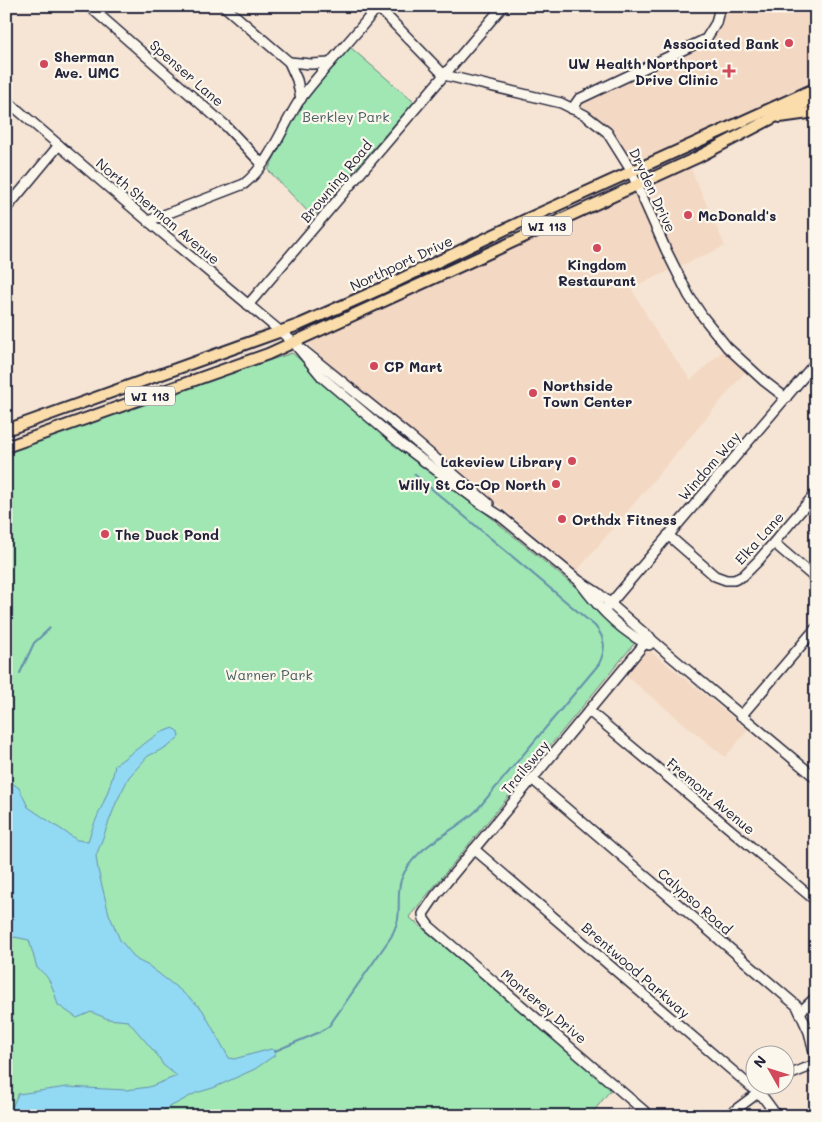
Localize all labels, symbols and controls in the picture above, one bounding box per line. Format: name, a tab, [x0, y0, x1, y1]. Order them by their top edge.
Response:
place label: Associated Bank	[663, 34, 779, 53]
street label: Spenser Lane	[146, 36, 228, 110]
marker: Associated Bank	[783, 37, 795, 49]
place label: Sherman Ave. UMC	[54, 47, 119, 82]
place label: UW Health Northport Drive Clinic	[568, 54, 718, 89]
marker: Sherman Ave. UMC	[38, 58, 50, 70]
marker: UW Health Northport Drive Clinic	[722, 64, 736, 78]
park label: Berkley Park	[302, 107, 390, 126]
street label: Browning Road	[296, 136, 376, 226]
street label: Dryden Drive	[625, 145, 681, 235]
street label: North Sherman Avenue	[92, 154, 224, 268]
place label: McDonald's	[698, 206, 776, 225]
marker: McDonald's	[682, 209, 694, 221]
road number: WI 113	[522, 217, 572, 236]
street label: Northport Drive	[347, 231, 455, 295]
marker: Kingdom Restaurant	[591, 242, 603, 254]
place label: Kingdom Restaurant	[558, 255, 636, 290]
place label: CP Mart	[384, 357, 442, 376]
marker: CP Mart	[368, 360, 380, 372]
place label: Northside Town Center	[543, 376, 632, 411]
road number: WI 113	[125, 386, 175, 406]
marker: Northside Town Center	[527, 387, 539, 399]
street label: Windom Way	[674, 428, 744, 504]
place label: Lakeview Library	[440, 452, 562, 471]
marker: Lakeview Library	[566, 455, 578, 467]
place label: Willy St Co-Op North	[398, 475, 546, 494]
marker: Willy St Co-Op North	[550, 478, 562, 490]
street label: Elka Lane	[730, 508, 788, 568]
place label: Orthdx Fitness	[572, 510, 677, 529]
marker: Orthdx Fitness	[556, 513, 568, 525]
place label: The Duck Pond	[115, 525, 219, 544]
marker: The Duck Pond	[99, 528, 111, 540]
park label: Warner Park	[225, 665, 313, 684]
street label: Trailsway	[497, 736, 553, 798]
street label: Fremont Avenue	[663, 753, 759, 839]
street label: Calypso Road	[654, 863, 736, 939]
street label: Brentwood Parkway	[578, 918, 694, 1022]
street label: Monterey Drive	[497, 964, 591, 1048]
north arrow	[744, 1044, 794, 1094]
text: N	[749, 1051, 770, 1072]

